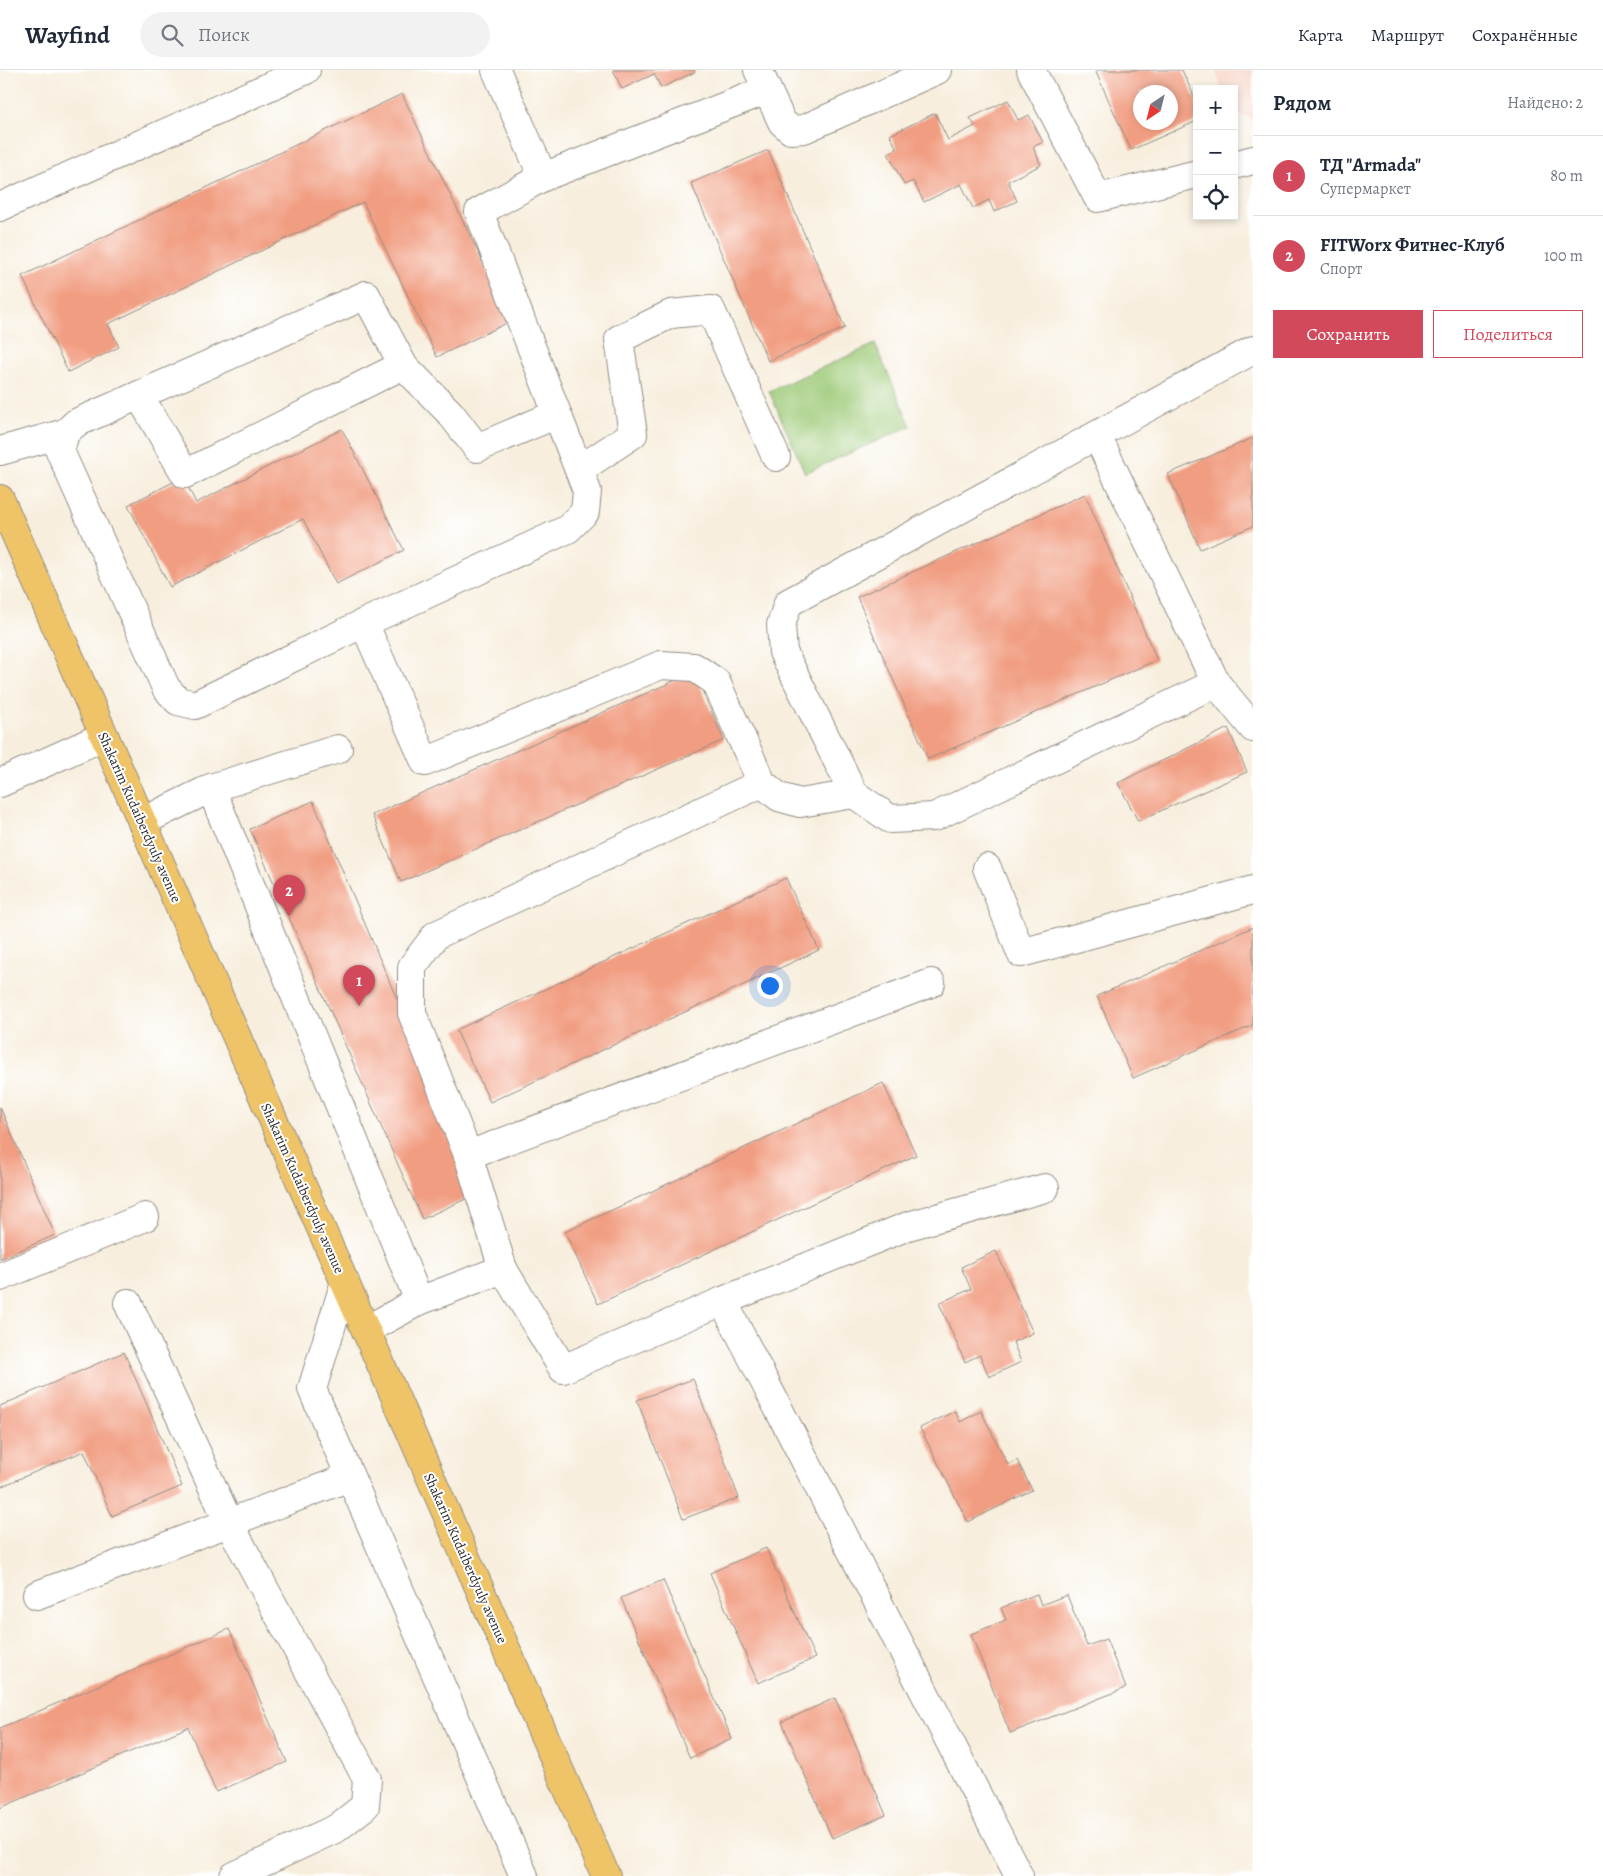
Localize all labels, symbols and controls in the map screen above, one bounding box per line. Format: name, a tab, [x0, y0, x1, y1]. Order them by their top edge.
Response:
search box	[140, 12, 490, 57]
text: Wayfind	[25, 19, 110, 51]
icon: search	[158, 21, 186, 49]
text: Поиск	[198, 22, 250, 48]
text: Карта	[1298, 23, 1343, 47]
text: Маршрут	[1371, 23, 1444, 47]
text: Сохранённые	[1472, 23, 1578, 47]
north arrow	[1133, 85, 1178, 130]
map controls	[1193, 85, 1238, 220]
button: +	[1193, 85, 1238, 130]
text: Рядом	[1273, 89, 1331, 117]
text: Найдено: 2	[1507, 92, 1583, 114]
button: −	[1193, 130, 1238, 175]
text: ТД "Armada"	[1320, 152, 1421, 178]
text: 1	[1286, 165, 1292, 187]
text: 80 m	[1550, 165, 1583, 187]
button: locate	[1193, 175, 1238, 220]
text: Супермаркет	[1320, 178, 1411, 200]
text: FITWorx Фитнес-Клуб	[1320, 232, 1505, 258]
text: 2	[1285, 245, 1293, 267]
text: 100 m	[1544, 245, 1583, 267]
text: Спорт	[1320, 258, 1362, 280]
button: Сохранить	[1273, 310, 1423, 358]
button: Поделиться	[1433, 310, 1583, 358]
street label: Shakarim Kudaiberdyuly avenue	[93, 729, 186, 905]
pin: 2	[273, 875, 305, 916]
pin: 1	[343, 965, 375, 1006]
your location	[757, 973, 783, 999]
street label: Shakarim Kudaiberdyuly avenue	[256, 1100, 349, 1276]
street label: Shakarim Kudaiberdyuly avenue	[419, 1470, 512, 1646]

